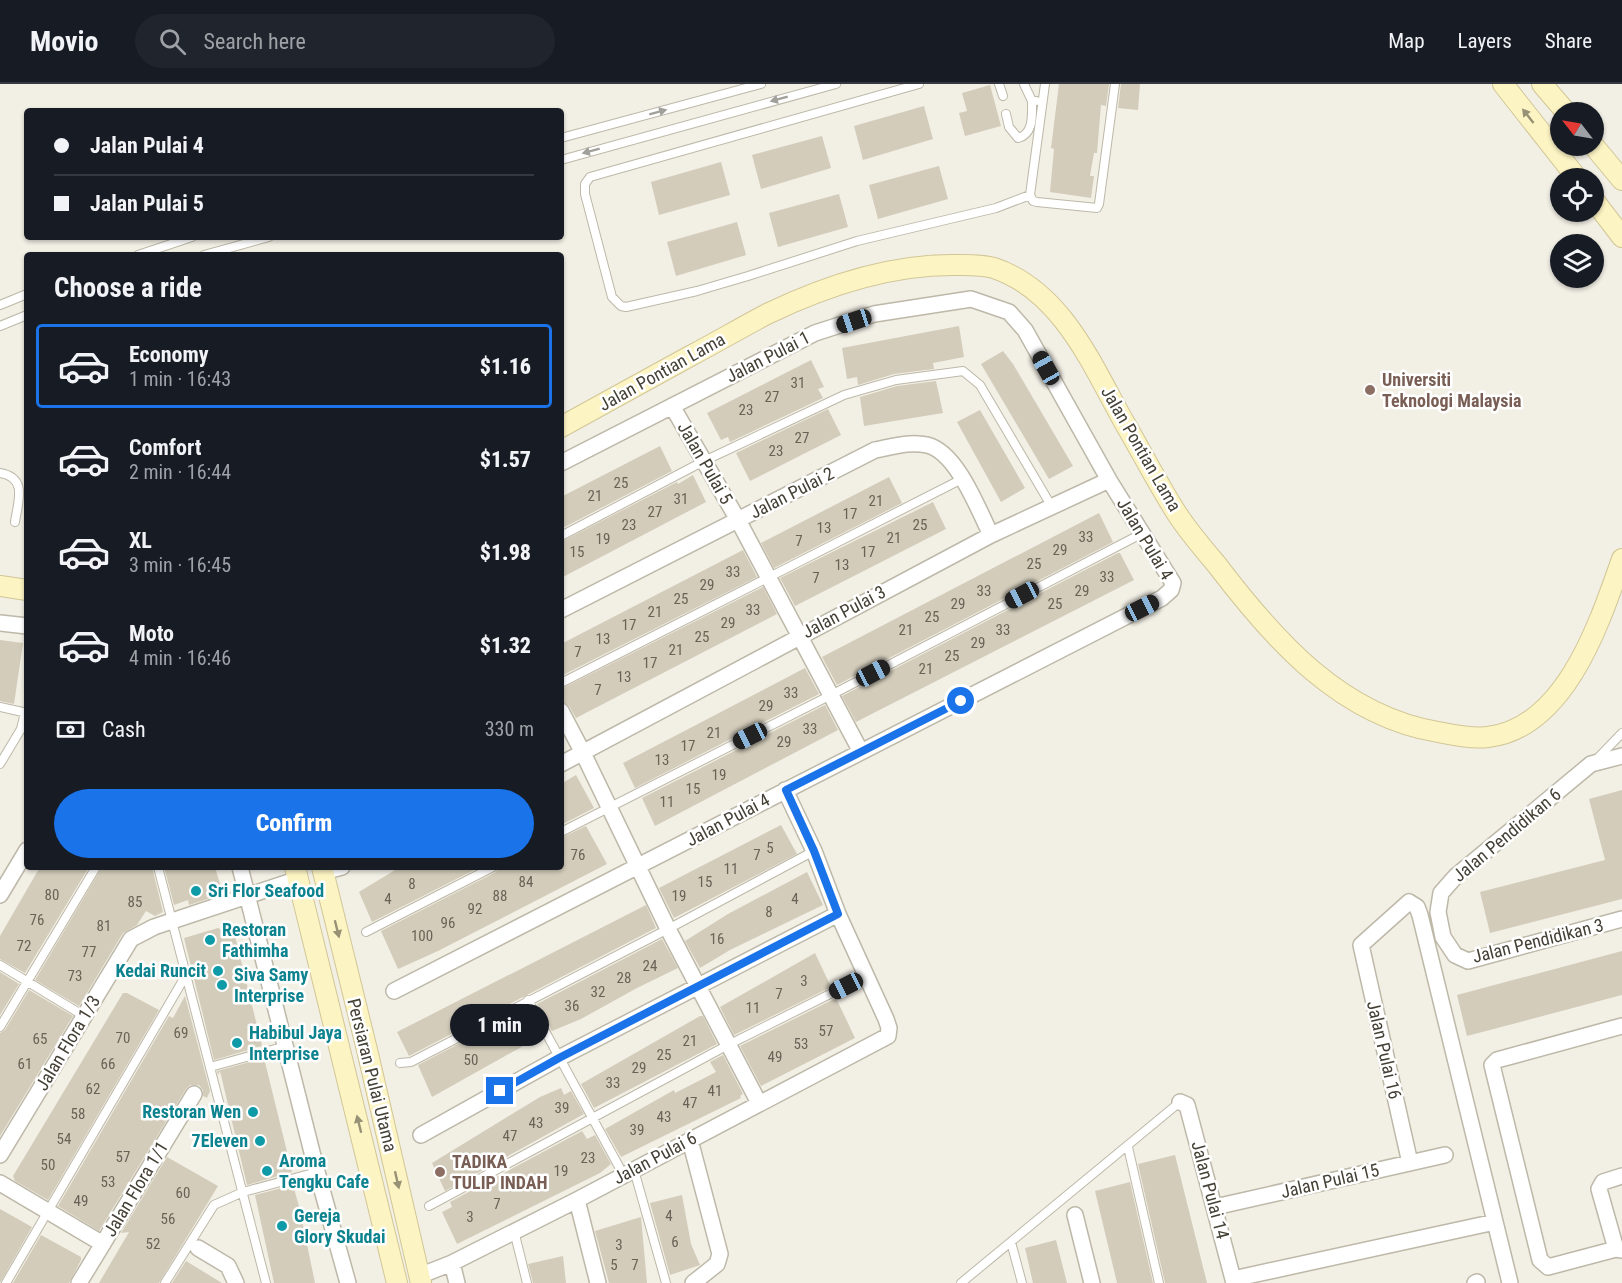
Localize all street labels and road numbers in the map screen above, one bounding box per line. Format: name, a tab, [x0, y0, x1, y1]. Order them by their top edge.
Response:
street label: Jalan Pulai 1	[722, 326, 813, 387]
street label: Jalan Pontian Lama	[595, 328, 728, 415]
street label: Jalan Pontian Lama	[1097, 383, 1186, 515]
street label: Jalan Pulai 5	[673, 418, 737, 508]
street label: Jalan Pulai 2	[746, 462, 837, 523]
street label: Jalan Pulai 4	[1113, 494, 1178, 583]
street label: Jalan Pulai 3	[798, 581, 889, 642]
street label: Jalan Pendidikan 6	[1448, 783, 1565, 886]
street label: Jalan Pulai 4	[682, 789, 773, 850]
street label: Jalan Pendidikan 3	[1470, 914, 1606, 967]
street label: Jalan Flora 1/3	[31, 991, 104, 1094]
street label: Persiaran Pulai Utama	[343, 996, 402, 1154]
street label: Jalan Pulai 16	[1363, 999, 1406, 1101]
street label: Jalan Pulai 6	[609, 1127, 700, 1188]
street label: Jalan Flora 1/1	[99, 1137, 172, 1240]
street label: Jalan Pulai 14	[1187, 1139, 1234, 1241]
street label: Jalan Pulai 15	[1279, 1159, 1381, 1202]

